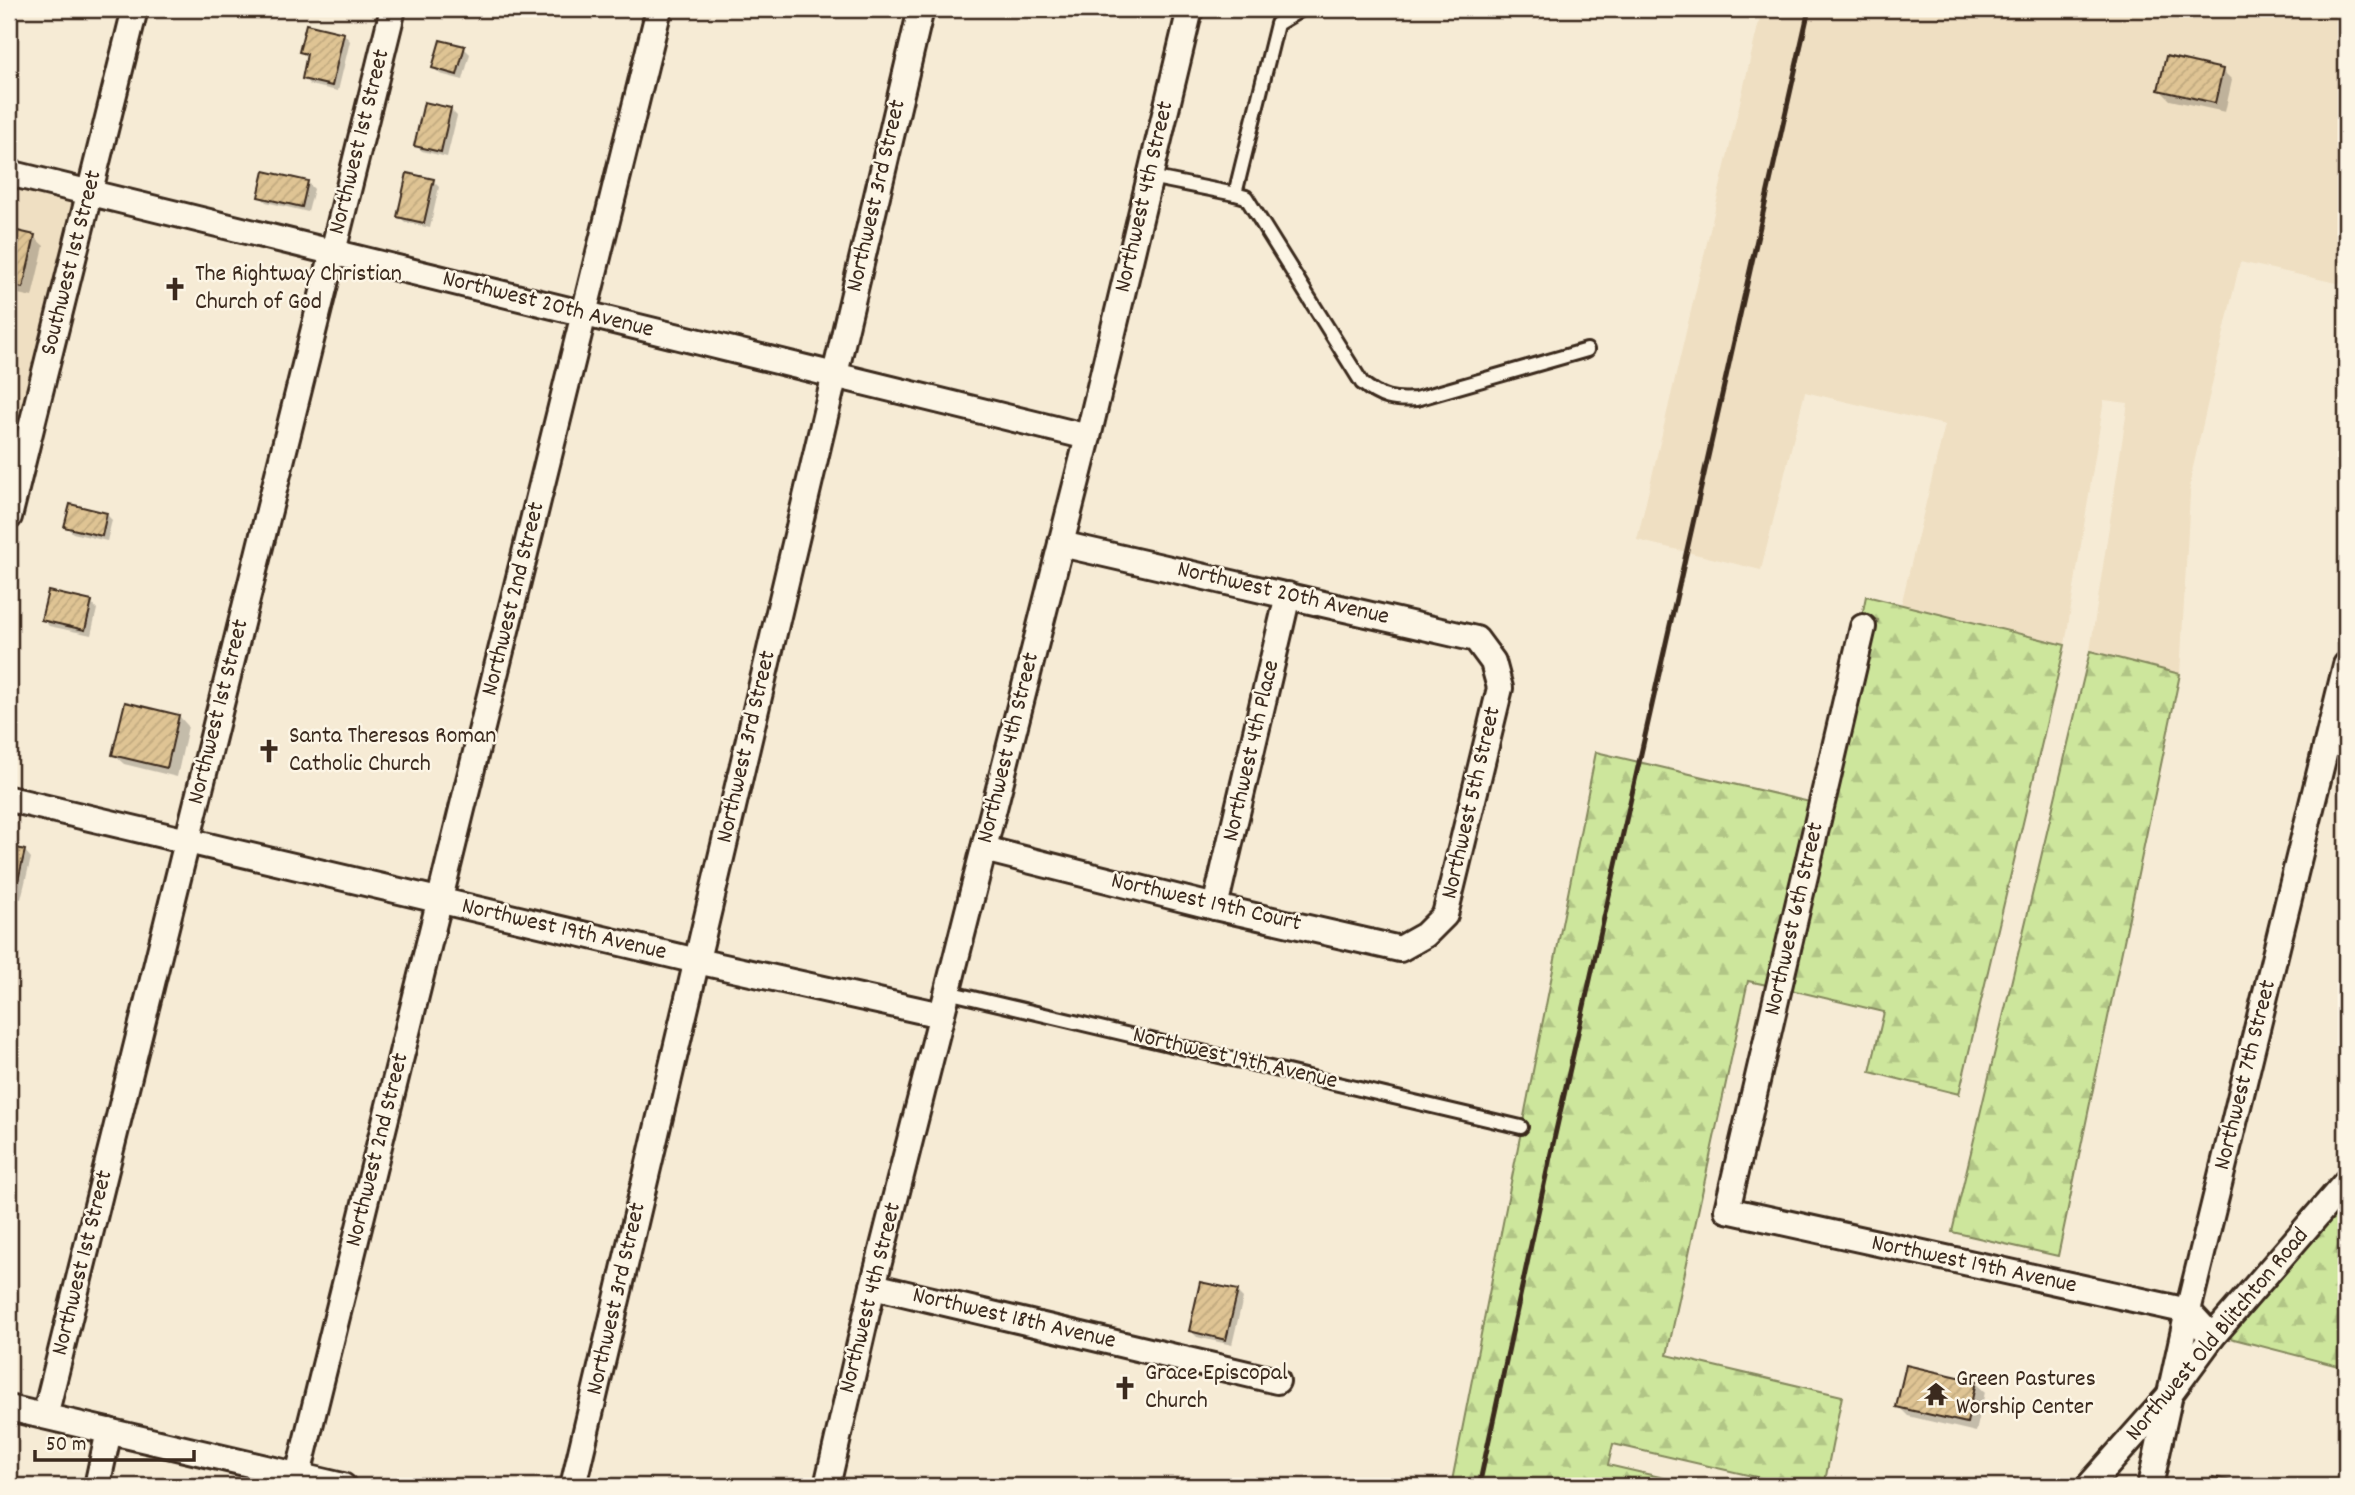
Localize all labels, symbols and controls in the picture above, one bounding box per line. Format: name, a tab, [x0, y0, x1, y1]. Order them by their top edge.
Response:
street label: Northwest 1st Street	[321, 46, 399, 238]
street label: Northwest 3rd Street	[838, 96, 916, 296]
street label: Northwest 4th Street	[1106, 98, 1184, 296]
street label: Southwest 1st Street	[33, 167, 112, 359]
place label: The Rightway Christian Church of God	[195, 258, 402, 320]
street label: Northwest 20th Avenue	[439, 262, 657, 348]
church icon: The Rightway Christian Church of God	[161, 275, 189, 303]
street label: Northwest 2nd Street	[474, 498, 555, 699]
street label: Northwest 20th Avenue	[1174, 553, 1392, 635]
street label: Northwest 1st Street	[180, 616, 258, 808]
street label: Northwest 3rd Street	[708, 647, 786, 847]
street label: Northwest 4th Street	[969, 649, 1049, 847]
street label: Northwest 4th Place	[1215, 657, 1289, 845]
street label: Northwest 5th Street	[1433, 703, 1511, 903]
place label: Santa Theresas Roman Catholic Church	[289, 720, 496, 782]
church icon: Santa Theresas Roman Catholic Church	[255, 737, 283, 765]
street label: Northwest 6th Street	[1756, 819, 1834, 1019]
street label: Northwest 19th Court	[1108, 865, 1304, 941]
street label: Northwest 19th Avenue	[458, 890, 670, 970]
street label: Northwest 7th Street	[2206, 976, 2286, 1174]
street label: Northwest 19th Avenue	[1129, 1019, 1341, 1099]
street label: Northwest 2nd Street	[338, 1049, 419, 1250]
street label: Northwest 1st Street	[44, 1167, 122, 1359]
street label: Northwest 3rd Street	[578, 1199, 656, 1399]
street label: Northwest 4th Street	[831, 1199, 911, 1397]
street label: Northwest Old Blitchton Road	[2118, 1221, 2318, 1449]
street label: Northwest 19th Avenue	[1868, 1227, 2080, 1303]
street label: Northwest 18th Avenue	[909, 1279, 1119, 1359]
place label: Grace Episcopal Church	[1145, 1357, 1288, 1419]
place label: Green Pastures Worship Center	[1956, 1363, 2096, 1425]
church icon: Grace Episcopal Church	[1111, 1374, 1139, 1402]
temple icon: Green Pastures Worship Center	[1922, 1380, 1950, 1408]
scale bar	[35, 1418, 194, 1462]
text: 50 m	[46, 1431, 86, 1461]

